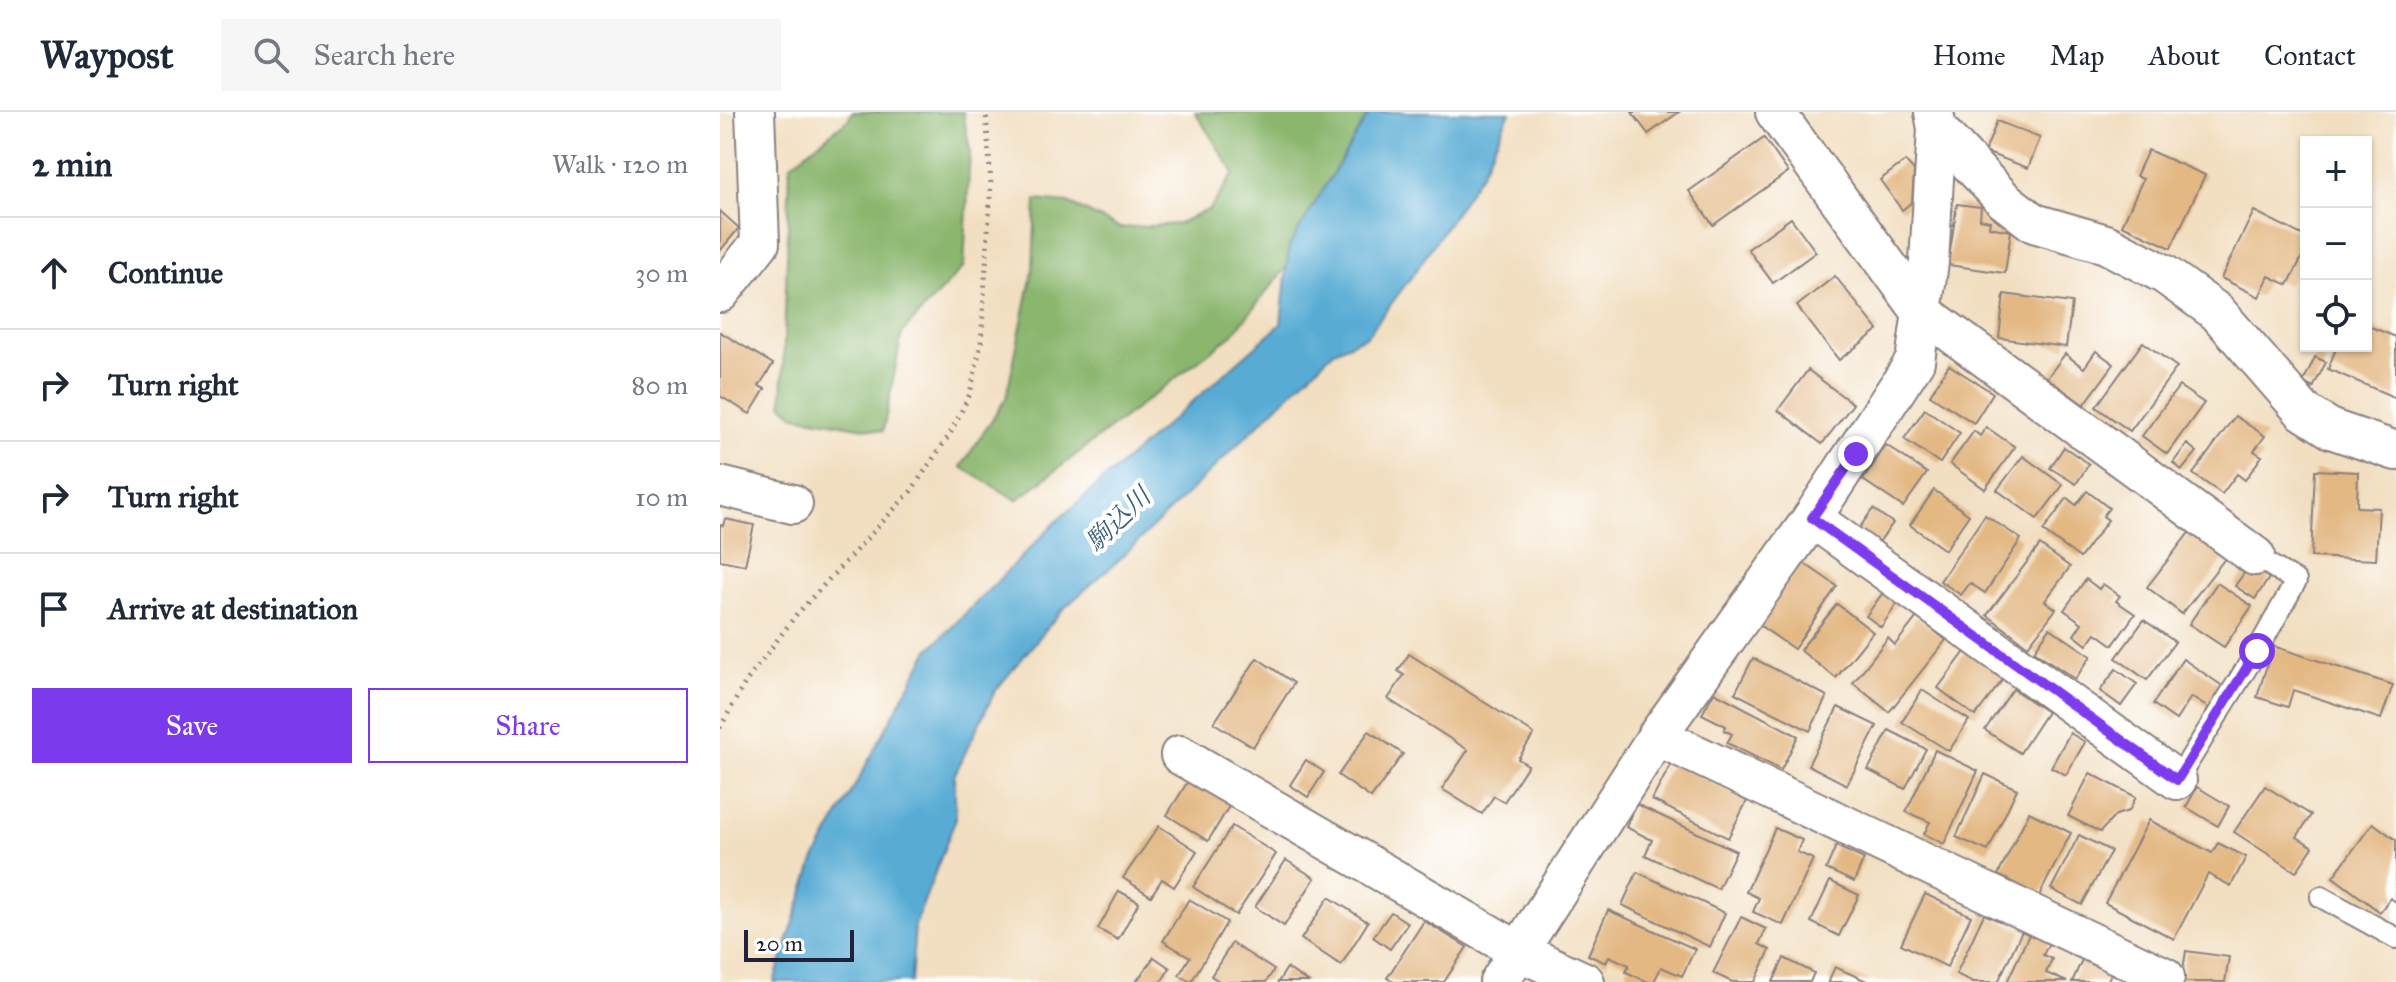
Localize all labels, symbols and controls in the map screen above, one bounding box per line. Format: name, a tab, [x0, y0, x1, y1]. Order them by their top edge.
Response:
search box	[221, 19, 781, 91]
text: Waypost	[40, 32, 173, 78]
icon: search	[249, 33, 293, 77]
text: Search here	[313, 37, 455, 73]
text: Home	[1933, 38, 2006, 73]
text: Map	[2050, 38, 2104, 73]
text: About	[2148, 38, 2220, 73]
text: Contact	[2264, 38, 2356, 73]
map controls	[2300, 136, 2372, 352]
button: +	[2300, 136, 2372, 208]
text: 2 min	[32, 144, 112, 185]
text: Walk · 120 m	[552, 148, 688, 180]
button: −	[2300, 208, 2372, 280]
icon: ahead	[32, 251, 76, 295]
text: Continue	[108, 255, 223, 291]
text: 30 m	[635, 257, 688, 289]
button: locate	[2300, 280, 2372, 352]
icon: right	[32, 363, 76, 407]
text: Turn right	[108, 367, 239, 403]
text: 80 m	[632, 369, 688, 401]
route end	[1838, 436, 1874, 472]
icon: right	[32, 475, 76, 519]
water label: 駒込川	[1079, 478, 1159, 558]
text: Turn right	[108, 479, 239, 515]
text: 10 m	[635, 481, 688, 513]
icon: arrive	[32, 587, 76, 631]
text: Arrive at destination	[108, 591, 358, 627]
route start	[2239, 633, 2275, 669]
button: Save	[32, 688, 352, 763]
button: Share	[368, 688, 688, 763]
scale bar	[744, 926, 854, 962]
text: 20 m	[756, 930, 803, 957]

